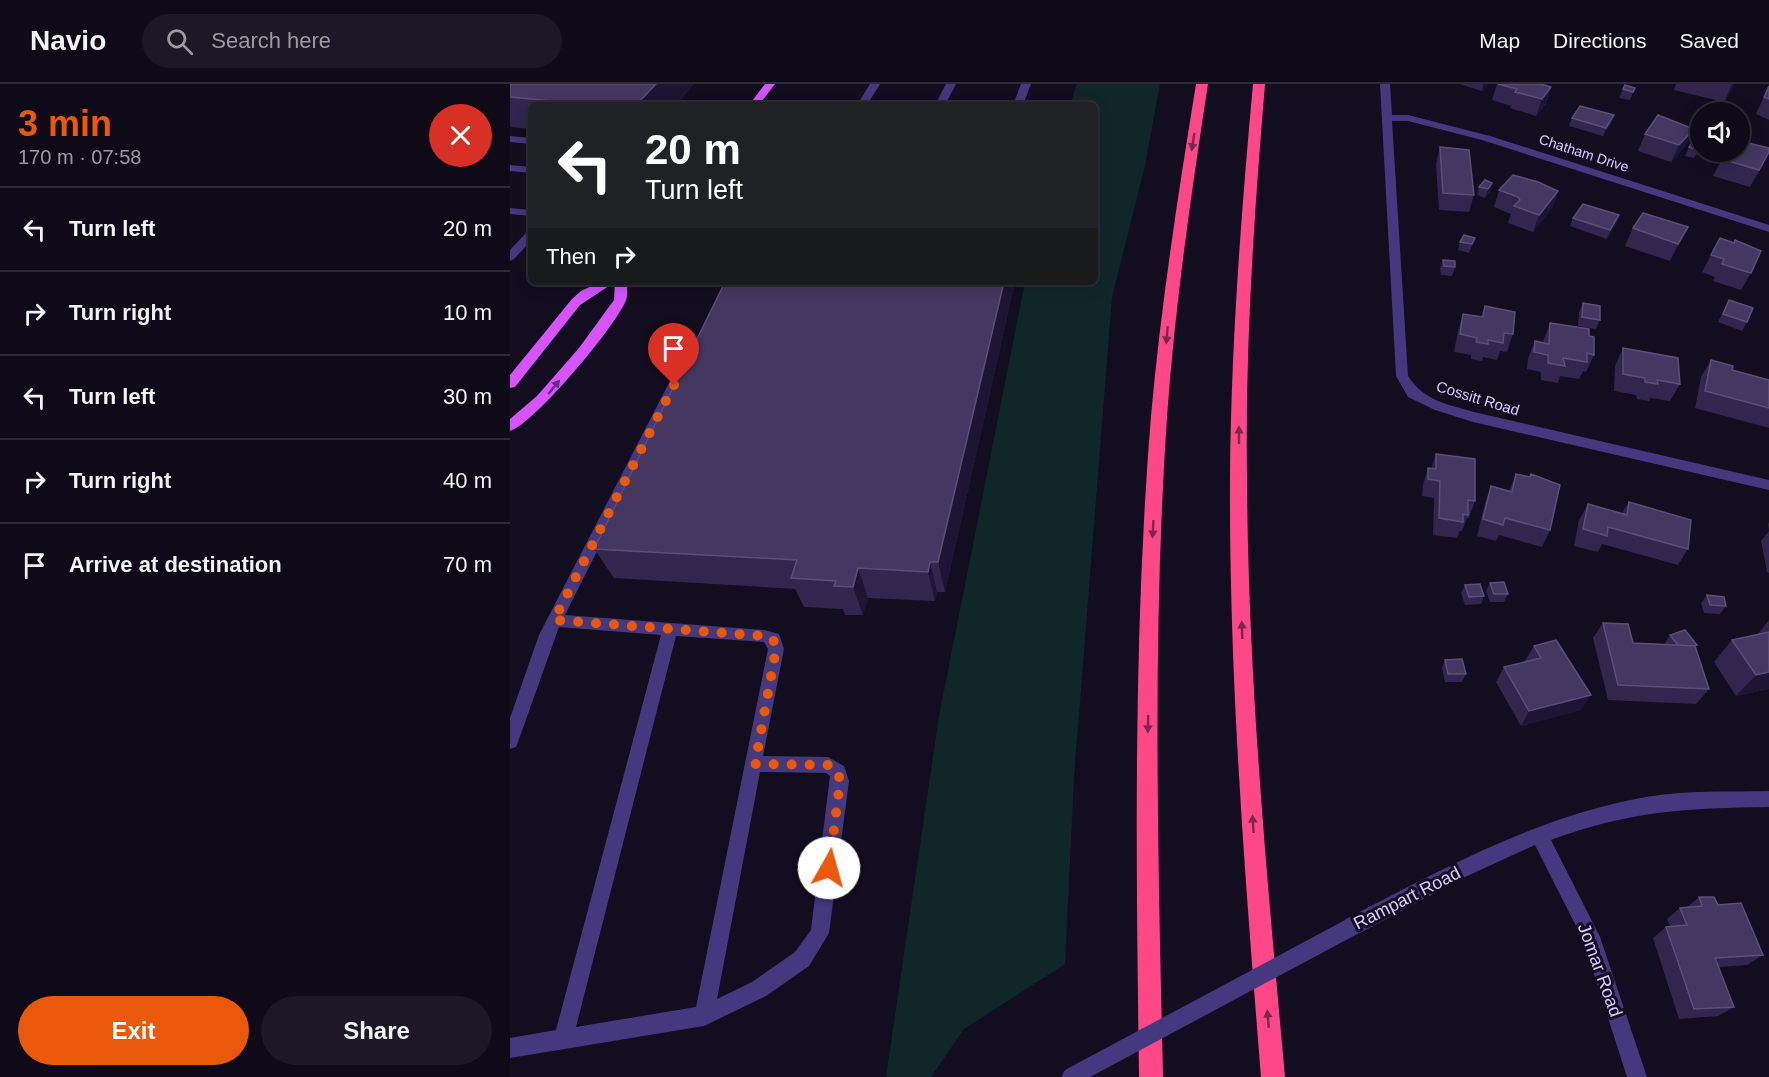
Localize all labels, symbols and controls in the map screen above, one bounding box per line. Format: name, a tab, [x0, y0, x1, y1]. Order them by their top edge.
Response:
search box	[142, 14, 562, 68]
text: Navio	[30, 25, 106, 56]
icon: search	[163, 25, 196, 58]
text: Search here	[211, 28, 331, 53]
text: Map	[1479, 29, 1520, 52]
text: Directions	[1553, 29, 1646, 52]
text: Saved	[1679, 29, 1739, 52]
map controls	[1690, 102, 1750, 162]
button: sound	[1690, 102, 1750, 162]
text: 3 min	[18, 103, 112, 144]
button: close	[429, 104, 492, 167]
icon: left	[546, 126, 624, 204]
text: 20 m	[645, 126, 741, 173]
street label: Chatham Drive	[1537, 131, 1631, 175]
one-way arrow	[1188, 132, 1197, 151]
text: 170 m · 07:58	[18, 146, 141, 168]
text: Turn left	[645, 175, 743, 205]
icon: left	[18, 213, 51, 246]
text: Turn left	[69, 216, 155, 241]
text: 20 m	[443, 216, 492, 241]
icon: right	[608, 240, 641, 273]
text: Then	[546, 244, 596, 269]
icon: right	[18, 297, 51, 330]
text: Turn right	[69, 300, 171, 325]
text: 10 m	[443, 300, 492, 325]
pin	[648, 323, 699, 385]
one-way arrow	[1162, 326, 1171, 345]
icon: arrive	[657, 332, 690, 365]
street label: Cossitt Road	[1434, 377, 1522, 419]
one-way arrow	[547, 380, 559, 395]
icon: left	[18, 381, 51, 414]
text: Turn left	[69, 384, 155, 409]
text: 30 m	[443, 384, 492, 409]
one-way arrow	[1234, 425, 1244, 444]
icon: right	[18, 465, 51, 498]
text: Turn right	[69, 468, 171, 493]
text: 40 m	[443, 468, 492, 493]
one-way arrow	[1148, 520, 1157, 539]
icon: arrive	[18, 549, 51, 582]
text: Arrive at destination	[69, 552, 282, 577]
text: 70 m	[443, 552, 492, 577]
one-way arrow	[1238, 620, 1247, 639]
one-way arrow	[1143, 715, 1153, 734]
one-way arrow	[1248, 815, 1257, 834]
position arrow	[797, 836, 861, 900]
street label: Rampart Road	[1350, 863, 1464, 933]
street label: Jomar Road	[1574, 921, 1626, 1019]
button: Exit	[18, 996, 249, 1065]
button: Share	[261, 996, 492, 1065]
one-way arrow	[1263, 1009, 1273, 1028]

